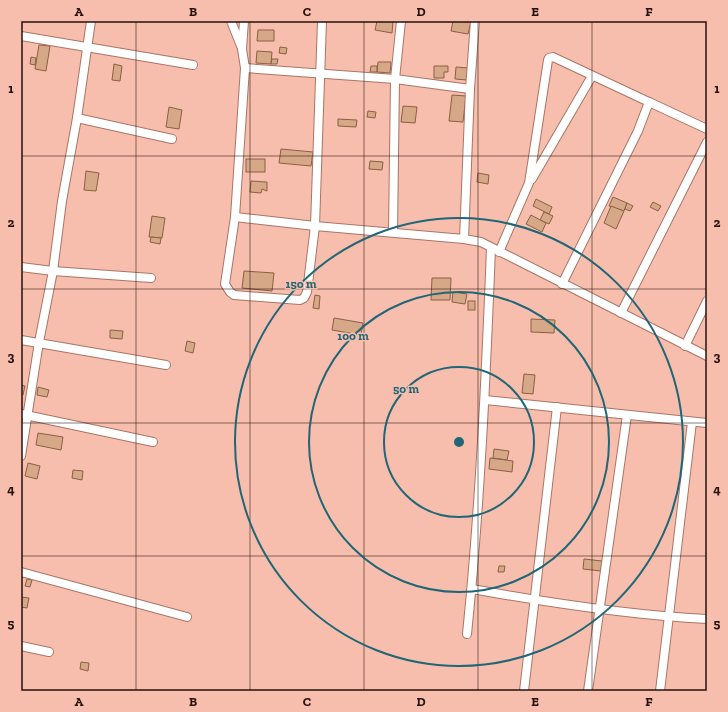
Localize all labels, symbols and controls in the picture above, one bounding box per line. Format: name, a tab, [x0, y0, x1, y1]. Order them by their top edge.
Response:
text: A	[75, 4, 84, 19]
text: B	[189, 4, 197, 19]
text: C	[303, 4, 311, 19]
text: D	[416, 4, 426, 19]
text: E	[531, 4, 539, 19]
text: F	[645, 4, 653, 19]
text: 1	[8, 81, 14, 96]
text: 1	[714, 81, 720, 96]
text: 2	[8, 215, 15, 230]
text: 2	[714, 215, 721, 230]
text: 150 m	[286, 277, 317, 291]
text: 100 m	[337, 329, 369, 343]
text: 3	[8, 349, 15, 364]
text: 3	[714, 349, 721, 364]
text: 50 m	[393, 382, 419, 396]
centre of rings	[452, 435, 466, 449]
text: 4	[7, 482, 15, 497]
text: 4	[713, 482, 721, 497]
text: 5	[8, 616, 15, 631]
text: 5	[714, 616, 721, 631]
text: A	[75, 694, 84, 709]
text: B	[189, 694, 197, 709]
text: C	[303, 694, 311, 709]
text: D	[416, 694, 426, 709]
text: E	[531, 694, 539, 709]
text: F	[645, 694, 653, 709]

